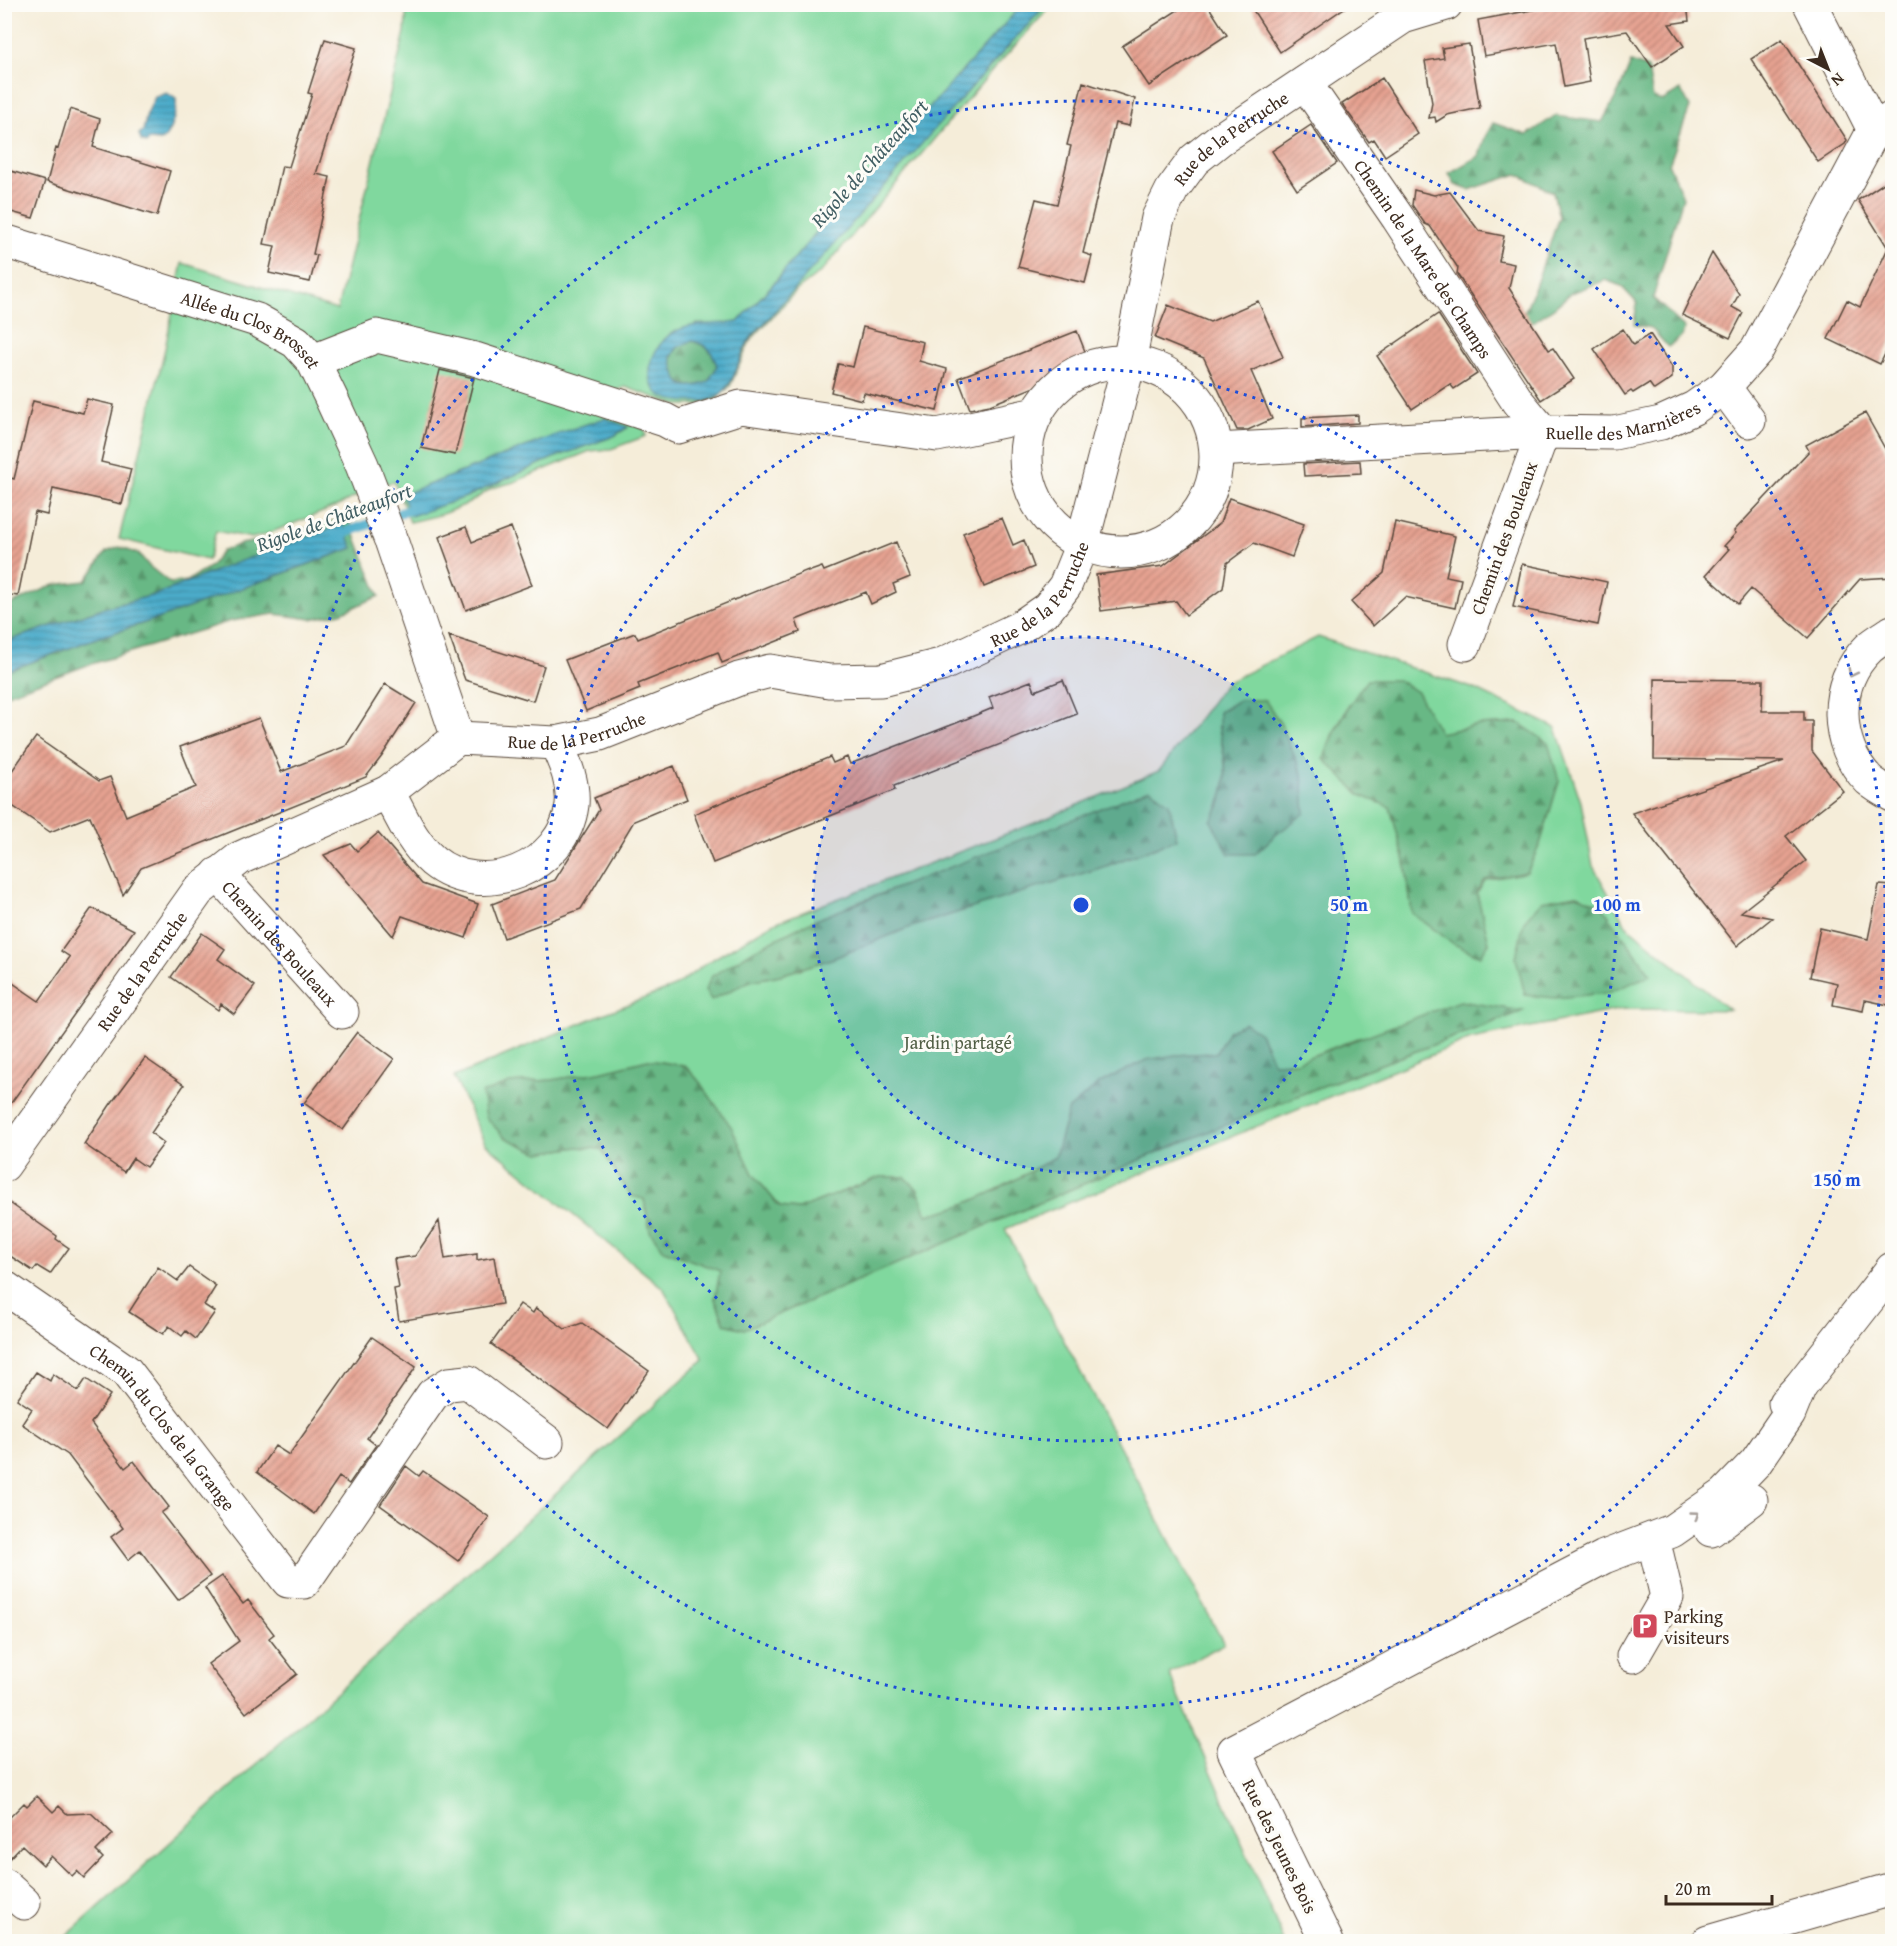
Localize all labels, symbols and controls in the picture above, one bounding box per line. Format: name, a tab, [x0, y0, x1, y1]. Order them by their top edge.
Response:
north arrow	[1798, 39, 1858, 99]
text: N	[1826, 68, 1850, 93]
street label: Rue de la Perruche	[1166, 84, 1294, 191]
water label: Rigole de Châteaufort	[803, 92, 935, 234]
street label: Chemin de la Mare des Champs	[1348, 154, 1499, 364]
street label: Allée du Clos Brosset	[177, 284, 328, 374]
street label: Ruelle des Marnières	[1546, 394, 1706, 447]
street label: Chemin des Bouleaux	[1464, 457, 1545, 618]
water label: Rigole de Châteaufort	[251, 475, 416, 559]
street label: Rue de la Perruche	[985, 537, 1095, 653]
one-way arrow	[1848, 667, 1860, 678]
street label: Rue de la Perruche	[507, 704, 650, 757]
street label: Chemin des Bouleaux	[216, 874, 345, 1013]
text: 50 m	[1330, 891, 1369, 918]
text: 100 m	[1593, 891, 1641, 918]
centre of rings	[1071, 895, 1091, 915]
street label: Rue de la Perruche	[90, 905, 193, 1036]
park label: Jardin partagé	[902, 1029, 1012, 1056]
text: 150 m	[1813, 1166, 1861, 1193]
street label: Chemin du Clos de la Grange	[84, 1337, 242, 1516]
one-way arrow	[1688, 1511, 1699, 1522]
place label: Parking visiteurs	[1664, 1603, 1729, 1651]
parking icon: Parking visiteurs	[1630, 1611, 1660, 1641]
street label: Rue des Jeunes Bois	[1236, 1774, 1324, 1918]
scale bar	[1666, 1868, 1772, 1906]
text: 20 m	[1675, 1875, 1711, 1902]

